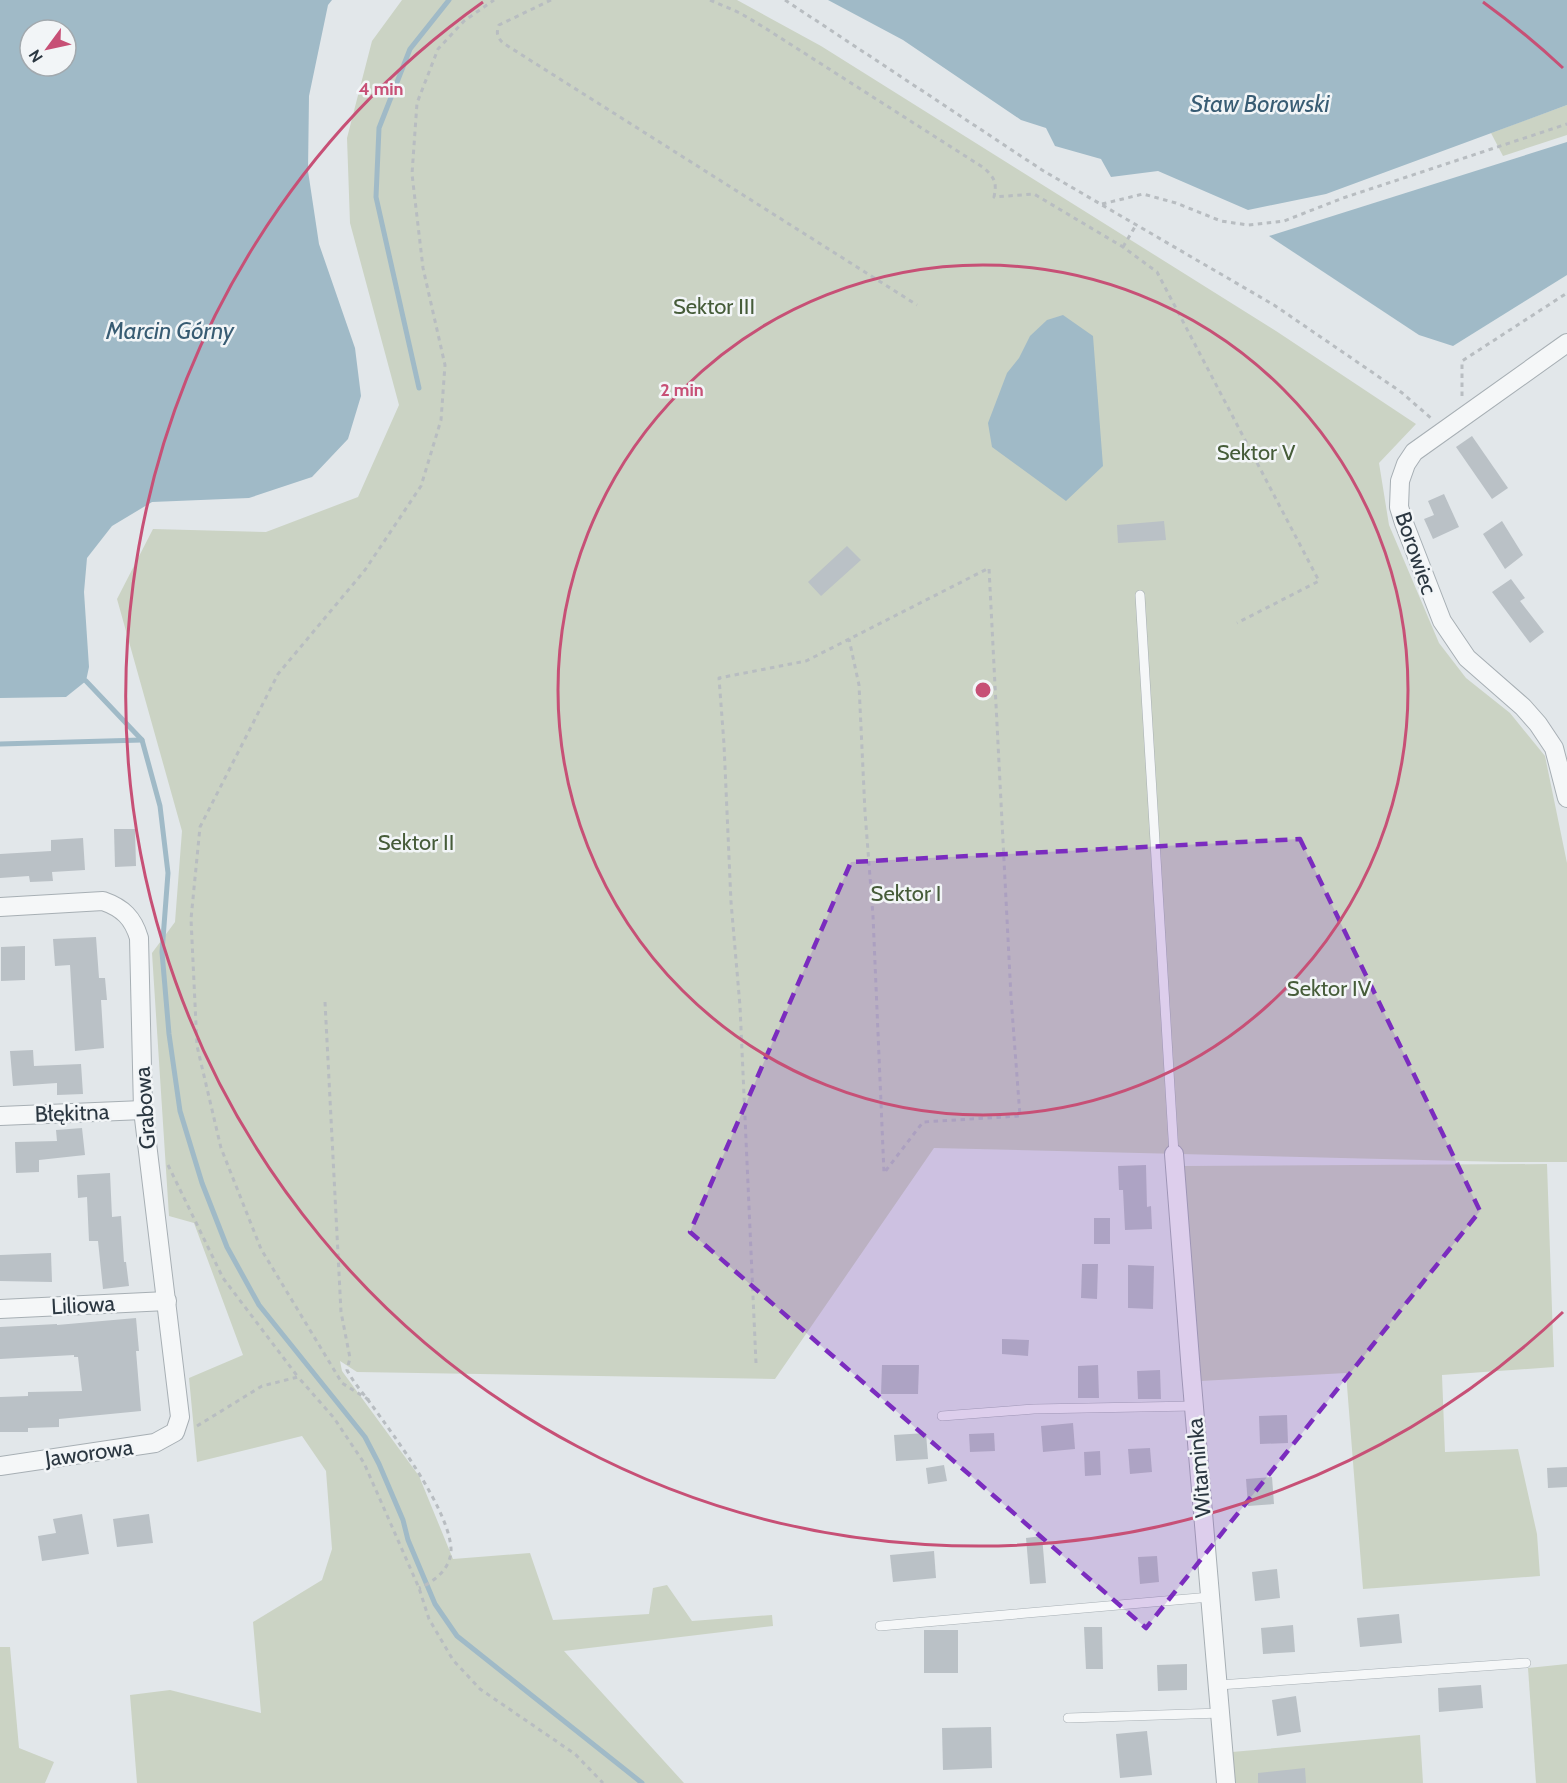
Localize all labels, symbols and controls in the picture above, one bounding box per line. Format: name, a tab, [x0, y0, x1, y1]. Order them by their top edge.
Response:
north arrow	[18, 18, 78, 78]
text: N	[25, 46, 47, 66]
text: 4 min	[358, 78, 404, 100]
water label: Staw Borowski	[1190, 89, 1331, 118]
park label: Sektor III	[673, 293, 755, 320]
water label: Marcin Górny	[105, 316, 235, 345]
text: 2 min	[660, 379, 704, 401]
park label: Sektor V	[1217, 439, 1296, 466]
street label: Borowiec	[1389, 508, 1443, 598]
centre of rings	[973, 680, 993, 700]
park label: Sektor II	[378, 829, 454, 856]
park label: Sektor I	[871, 880, 941, 907]
park label: Sektor IV	[1287, 975, 1372, 1002]
street label: Grabowa	[129, 1065, 161, 1150]
street label: Błękitna	[34, 1098, 110, 1128]
street label: Liliowa	[50, 1290, 116, 1320]
street label: Witaminka	[1181, 1417, 1217, 1519]
street label: Jaworowa	[42, 1433, 135, 1473]

